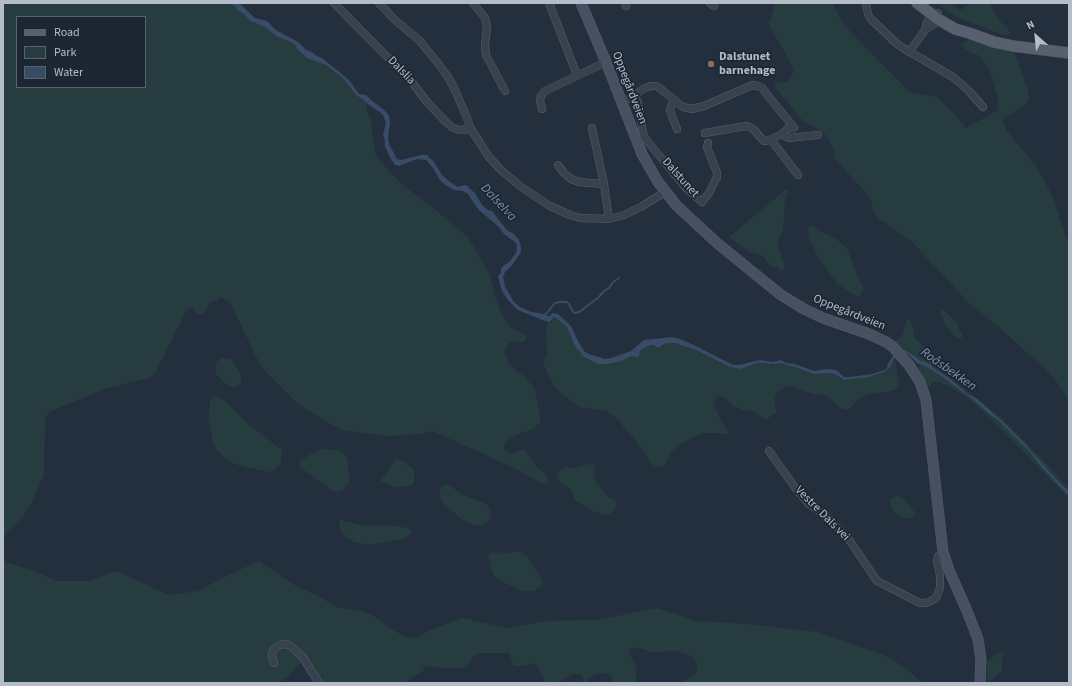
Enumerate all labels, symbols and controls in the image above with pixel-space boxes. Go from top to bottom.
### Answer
legend [16,16,146,88]
north arrow [1016,16,1056,56]
text: N [1024,17,1037,33]
text: Road [54,24,80,41]
text: Park [54,44,76,61]
street label: Oppegårdveien [609,50,649,126]
place label: Dalstunet barnehage [719,50,776,78]
street label: Dalslia [384,54,418,88]
marker: Dalstunet barnehage [706,59,716,69]
text: Water [54,64,83,81]
street label: Dalstunet [658,155,702,201]
water label: Dalselva [477,181,519,225]
street label: Oppegårdveien [811,292,887,334]
water label: Roåsbekken [917,345,979,395]
street label: Vestre Dals vei [792,484,852,544]

